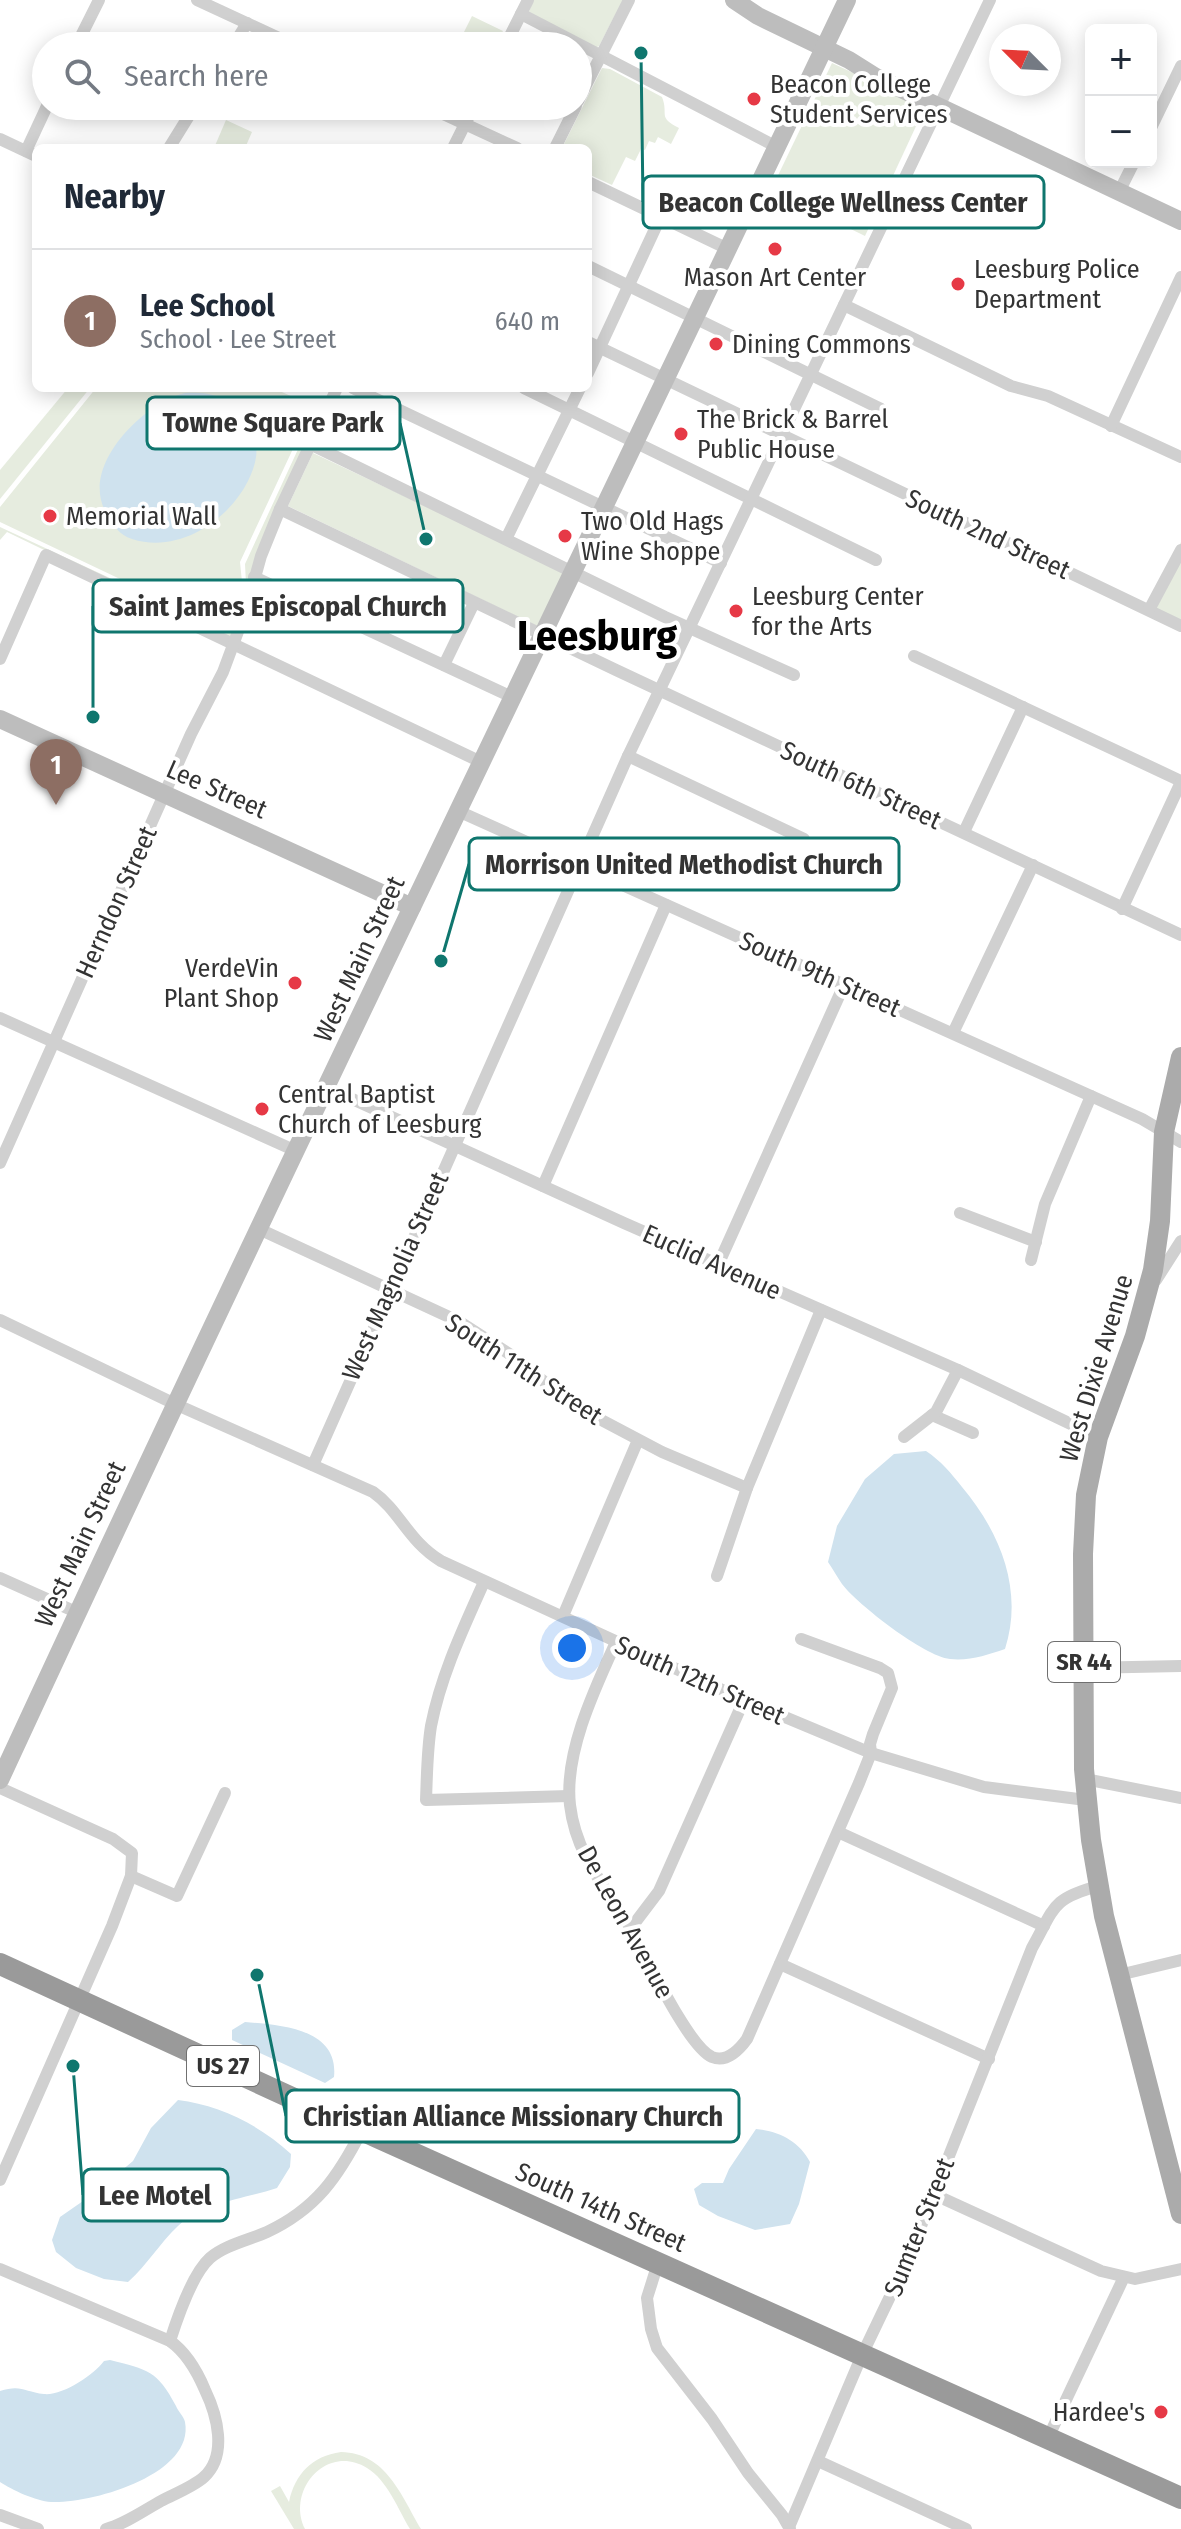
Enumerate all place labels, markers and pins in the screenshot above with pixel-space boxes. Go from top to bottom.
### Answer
place label: Beacon College Student Services [770,69,948,130]
marker: Beacon College Student Services [745,90,763,108]
callout: Beacon College Wellness Center [643,176,1044,228]
marker: Mason Art Center [766,240,784,258]
place label: Leesburg Police Department [974,254,1140,315]
place label: Mason Art Center [684,262,866,293]
marker: Leesburg Police Department [949,275,967,293]
place label: Dining Commons [732,329,911,360]
marker: Dining Commons [707,335,725,353]
callout: Towne Square Park [147,397,400,449]
place label: The Brick & Barrel Public House [697,404,889,465]
marker: The Brick & Barrel Public House [672,425,690,443]
place label: Memorial Wall [66,501,217,532]
place label: Two Old Hags Wine Shoppe [581,506,724,567]
marker: Memorial Wall [41,507,59,525]
marker: Two Old Hags Wine Shoppe [556,527,574,545]
callout: Saint James Episcopal Church [93,580,463,632]
place label: Leesburg Center for the Arts [752,581,923,642]
marker: Leesburg Center for the Arts [727,602,745,620]
pin: 1 [30,739,82,805]
callout: Morrison United Methodist Church [469,838,899,890]
place label: VerdeVin Plant Shop [164,953,279,1014]
marker: VerdeVin Plant Shop [286,974,304,992]
place label: Central Baptist Church of Leesburg [278,1079,482,1140]
marker: Central Baptist Church of Leesburg [253,1100,271,1118]
callout: Christian Alliance Missionary Church [286,2090,739,2142]
callout: Lee Motel [83,2169,228,2221]
place label: Hardee's [1053,2397,1145,2428]
marker: Hardee's [1152,2403,1170,2421]

